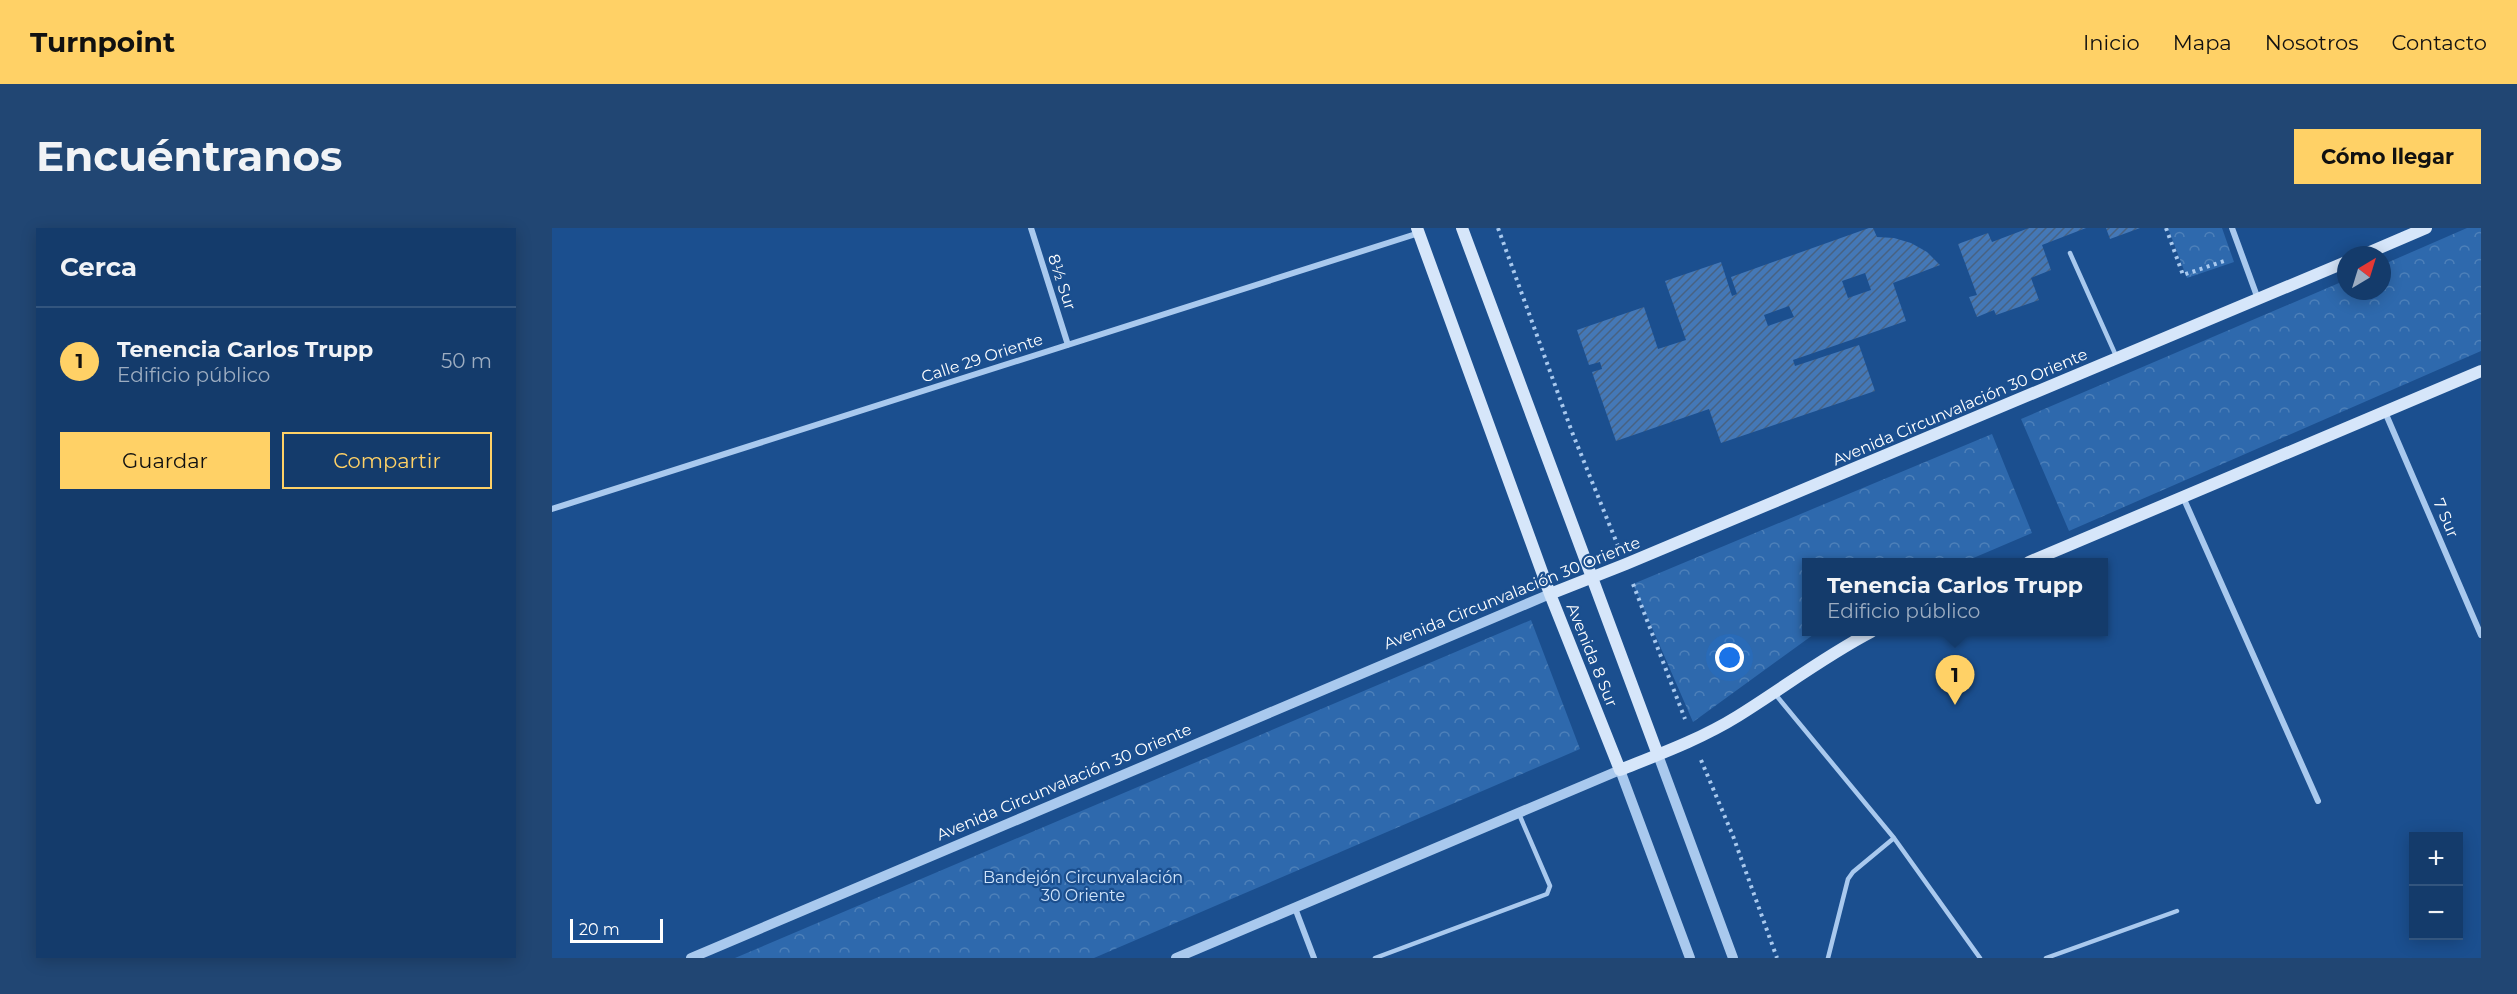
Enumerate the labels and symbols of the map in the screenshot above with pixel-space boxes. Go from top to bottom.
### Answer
north arrow [2337,246,2391,300]
street label: 8½ Sur [1044,252,1080,312]
street label: Calle 29 Oriente [919,329,1045,387]
street label: Avenida Circunvalación 30 Oriente [1830,345,2090,469]
street label: 7 Sur [2429,496,2463,540]
street label: Avenida Circunvalación 30 Oriente [1381,533,1643,653]
street label: Avenida 8 Sur [1563,600,1621,710]
your location [1715,643,1744,672]
pin: 1 [1936,656,1974,705]
street label: Avenida Circunvalación 30 Oriente [934,720,1194,844]
park label: Bandejón Circunvalación 30 Oriente [983,868,1183,905]
scale bar [570,916,663,944]

